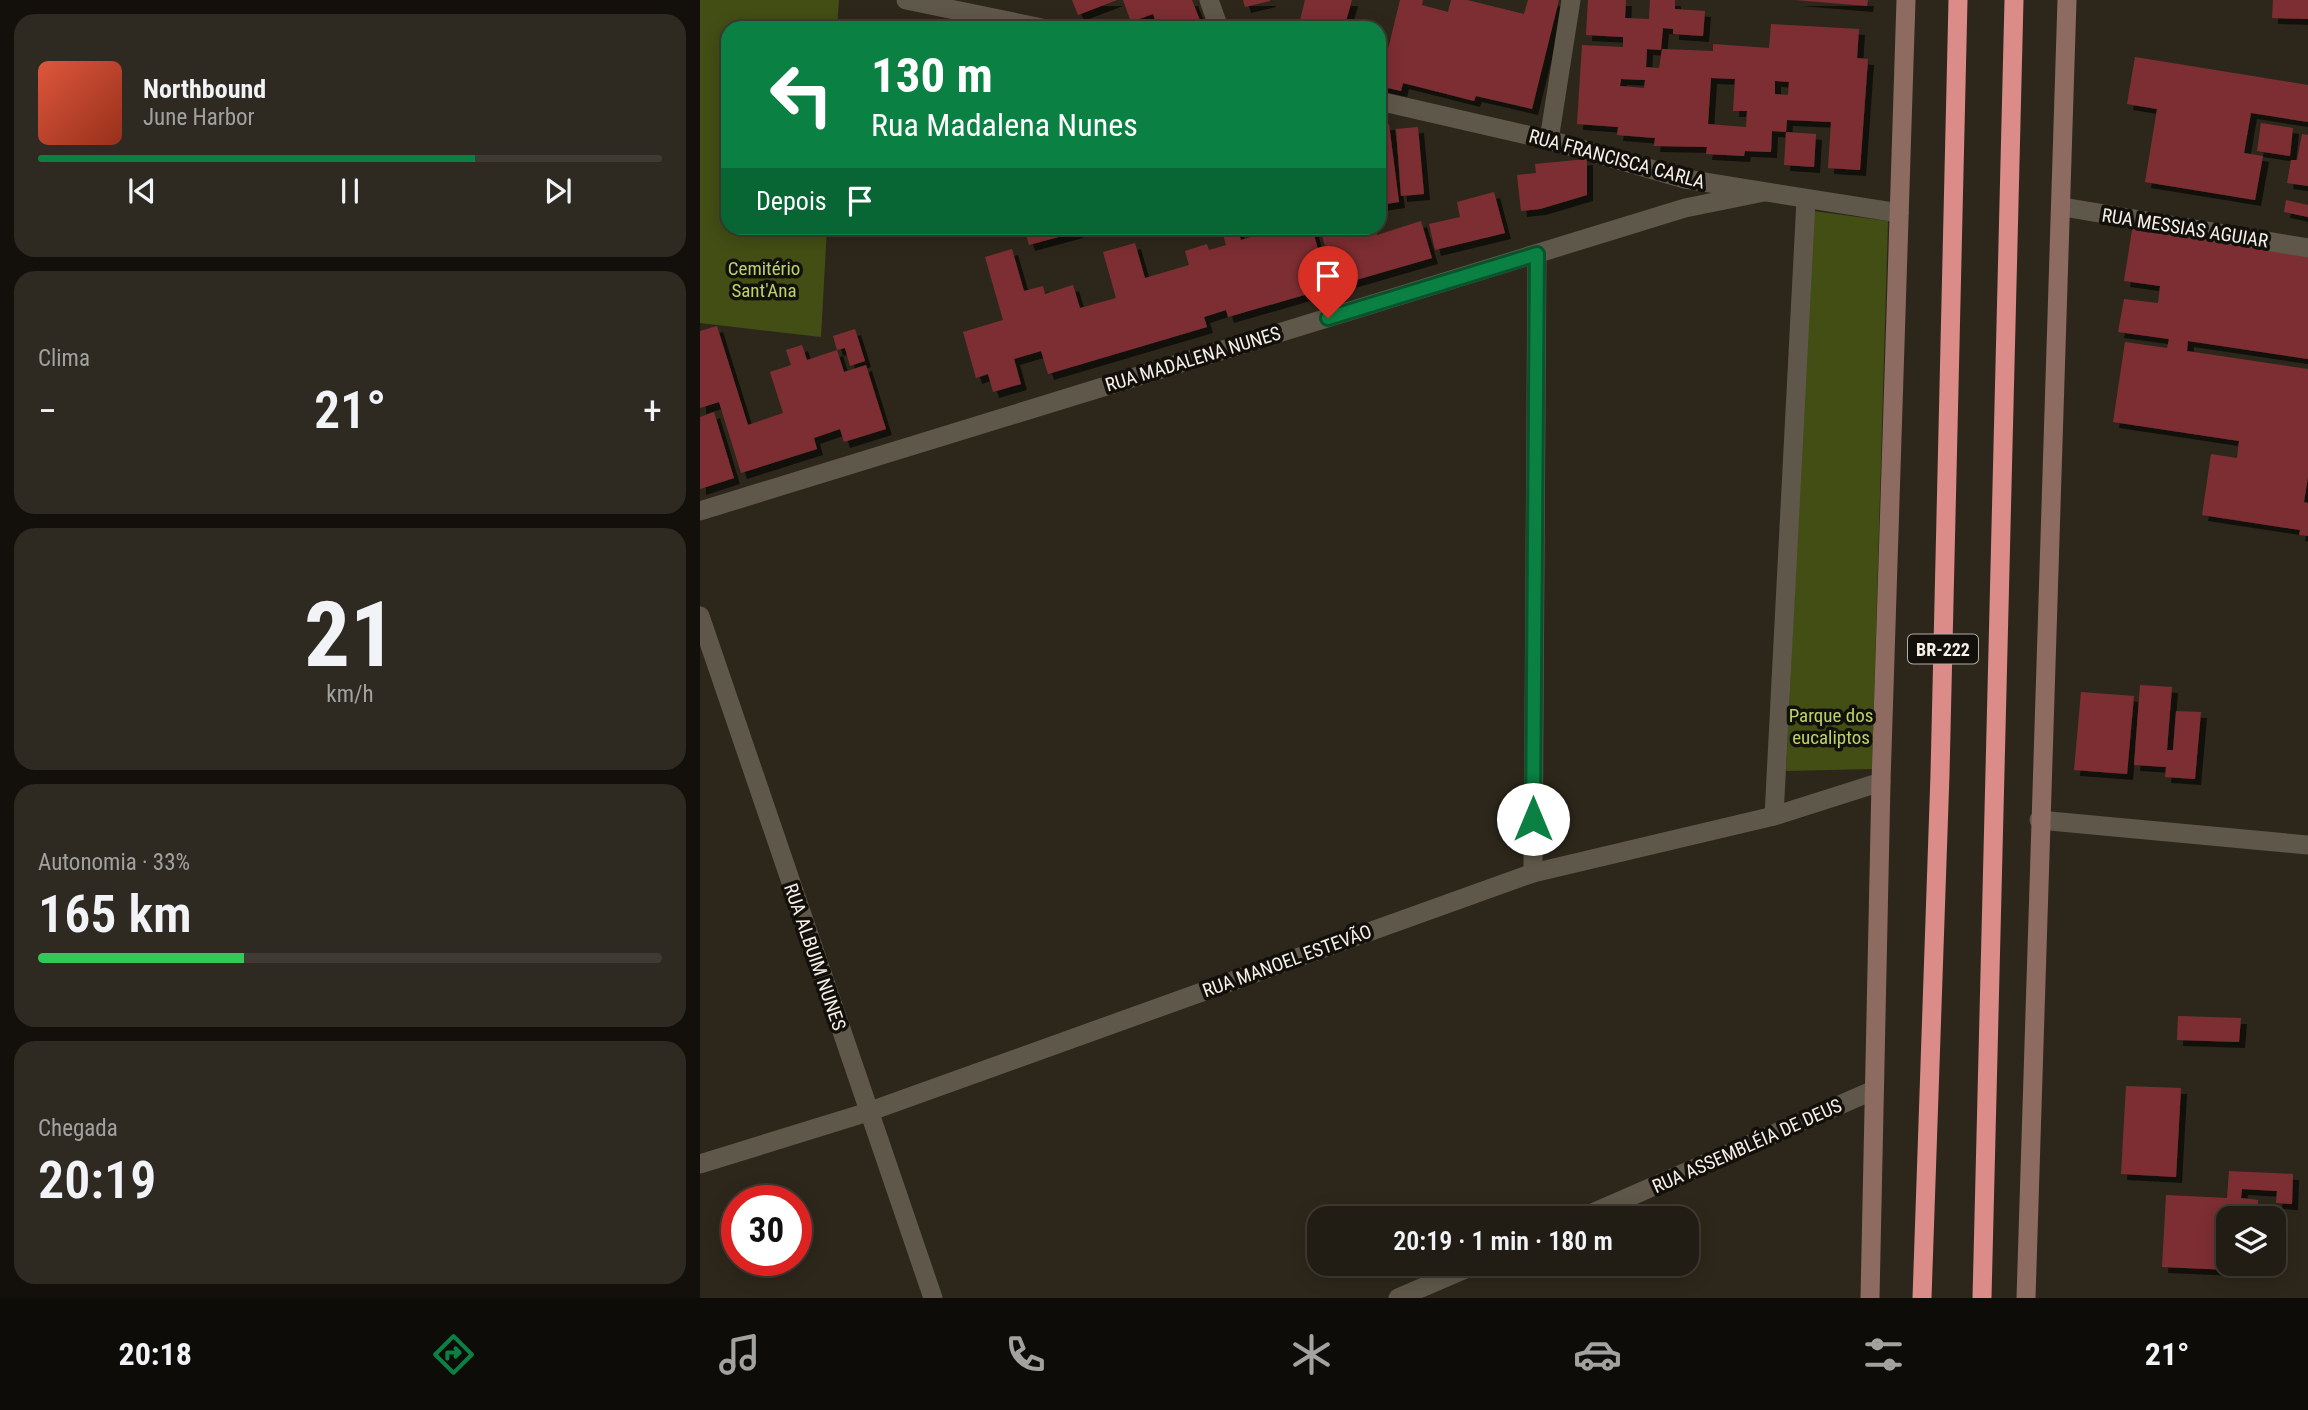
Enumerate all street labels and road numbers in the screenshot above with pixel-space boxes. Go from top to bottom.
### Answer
street label: RUA FRANCISCA CARLA [1526,124,1708,194]
street label: RUA MESSIAS AGUIAR [2100,203,2270,253]
street label: RUA MADALENA NUNES [1103,321,1284,397]
road number: BR-222 [1908,634,1978,664]
street label: RUA ALBUIM NUNES [779,881,851,1034]
street label: RUA MANOEL ESTEVÃO [1199,920,1375,1002]
street label: RUA ASSEMBLÉIA DE DEUS [1649,1094,1845,1198]

